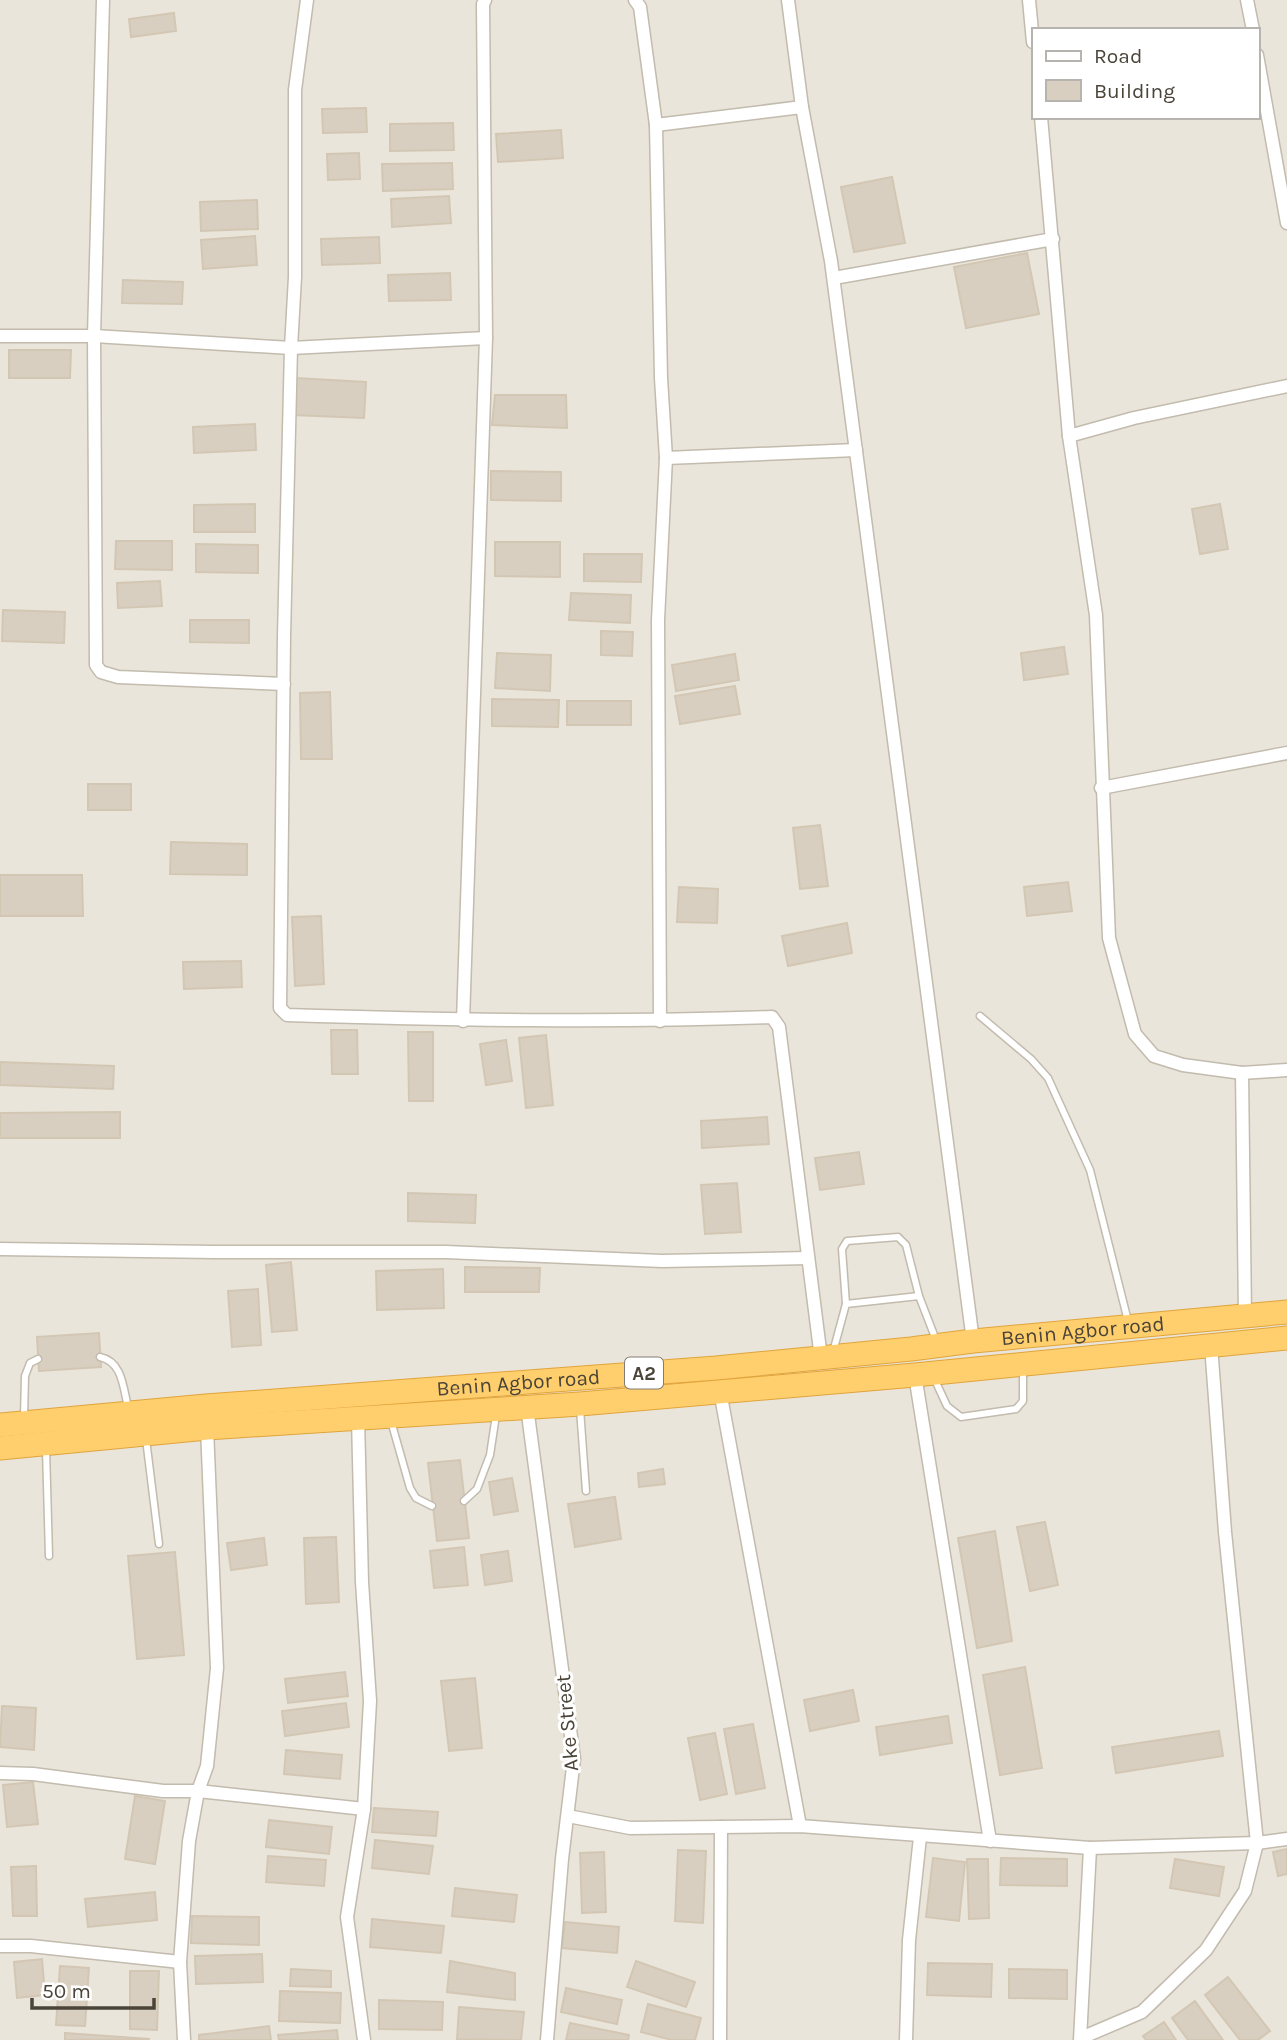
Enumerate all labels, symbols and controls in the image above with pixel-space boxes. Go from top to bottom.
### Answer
legend [1032,28,1259,119]
text: Road [1094,44,1142,68]
text: Building [1094,79,1175,103]
street label: Benin Agbor road [1000,1311,1166,1350]
road number: A2 [625,1358,663,1388]
street label: Benin Agbor road [436,1365,601,1401]
street label: Ake Street [551,1673,583,1773]
scale bar [32,1966,154,2010]
text: 50 m [42,1979,91,2003]

